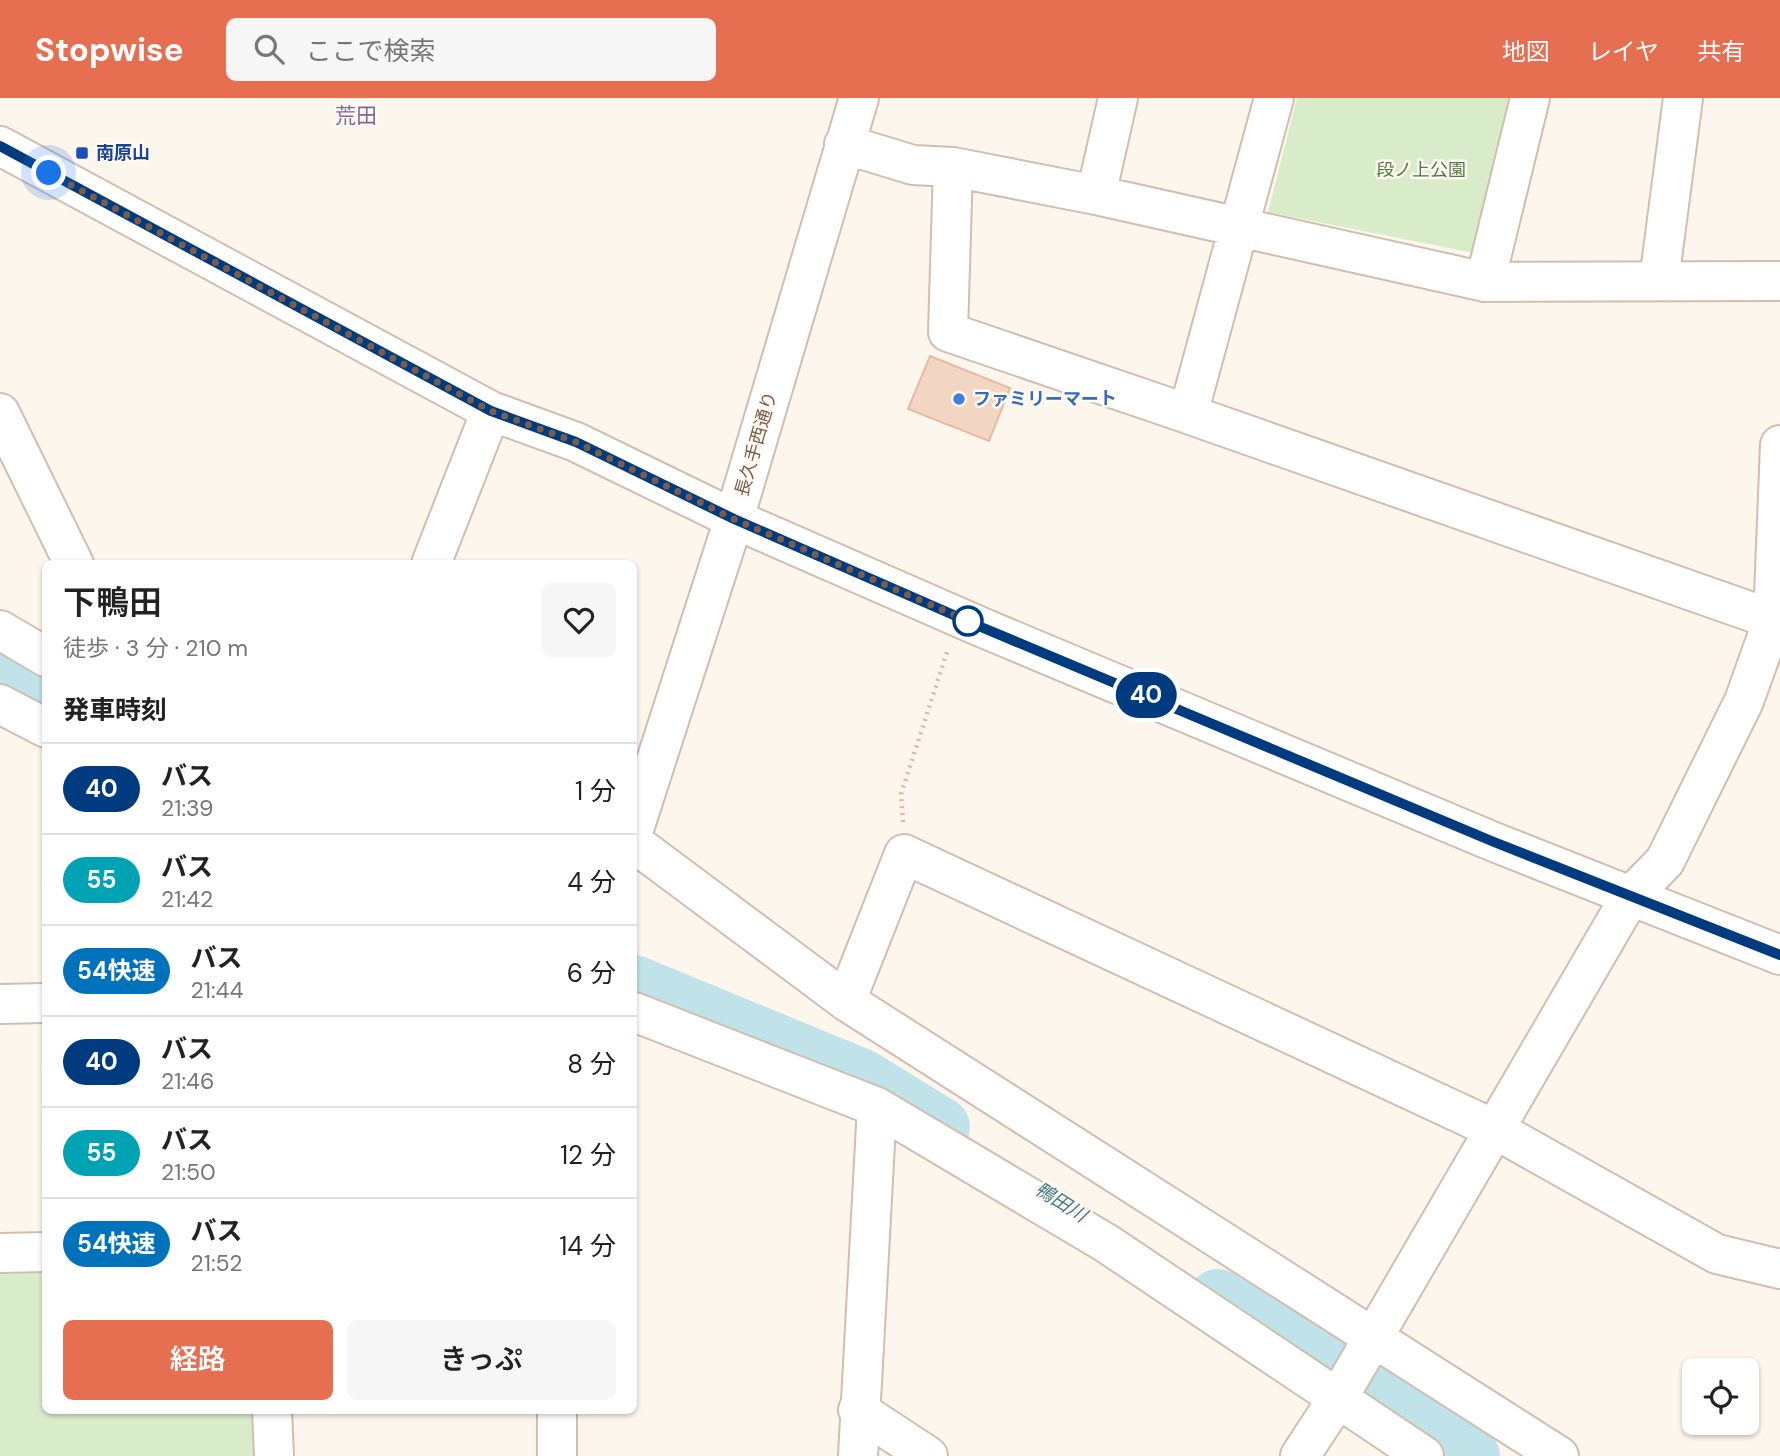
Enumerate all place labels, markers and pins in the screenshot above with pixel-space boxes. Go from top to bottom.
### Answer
place label: 南原山 [96,141,150,165]
marker: 南原山 [74,145,90,161]
place label: ファミリーマート [973,387,1117,411]
marker: ファミリーマート [951,391,967,407]
unlabelled marker [953,606,983,636]

